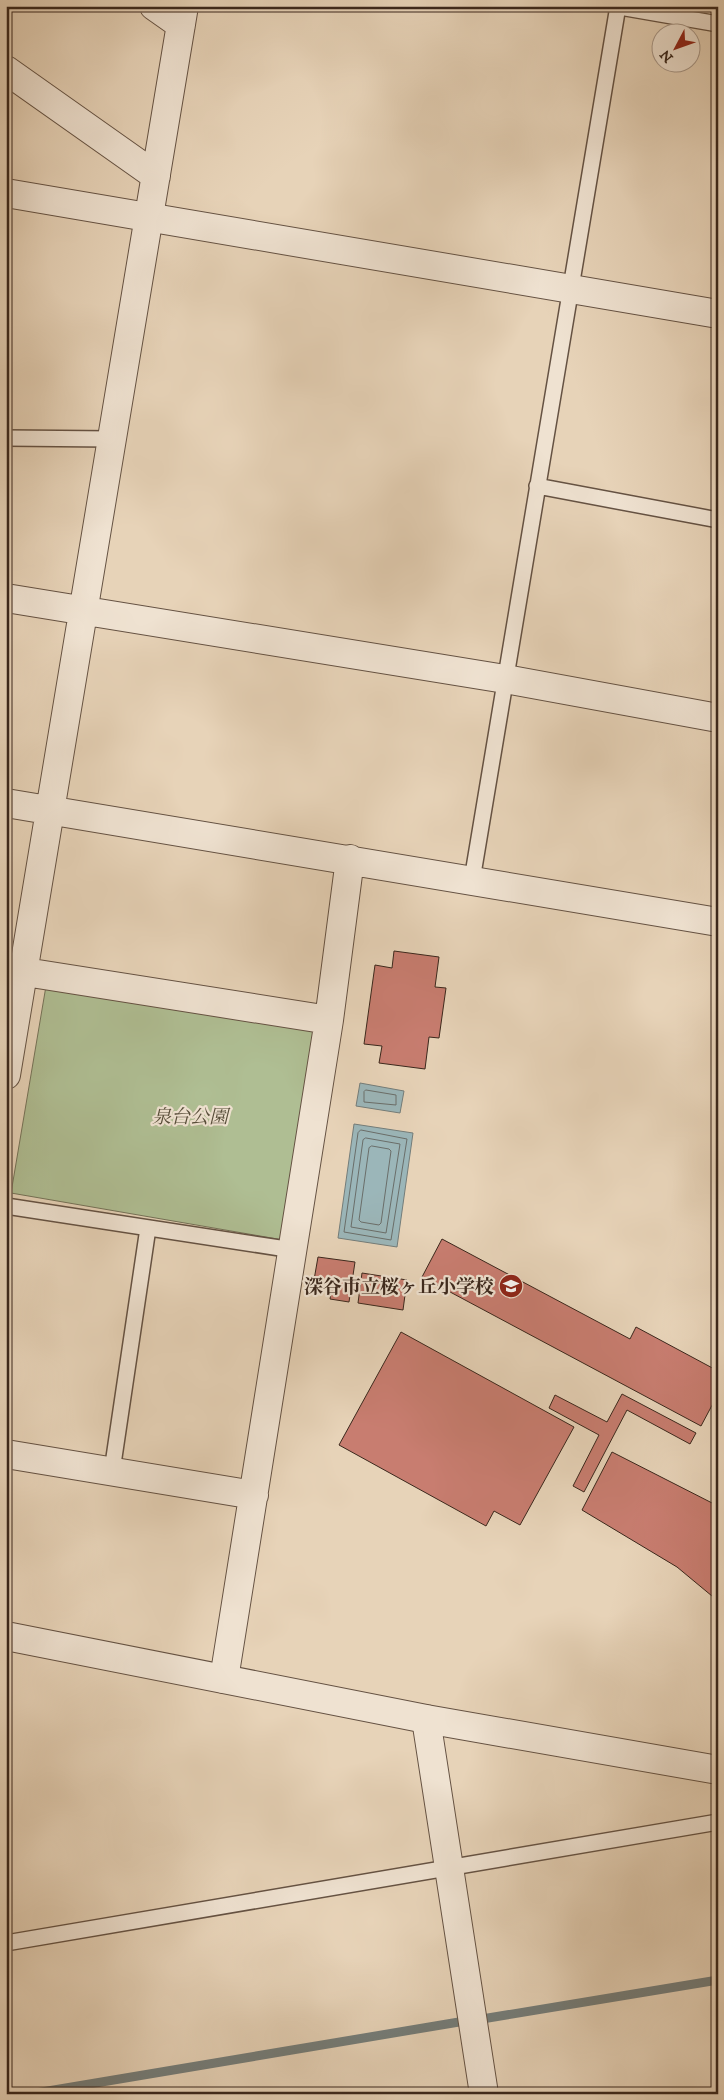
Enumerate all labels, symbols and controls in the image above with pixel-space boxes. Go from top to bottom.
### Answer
north arrow [652,22,702,72]
text: N [656,45,678,66]
park label: 泉台公園 [152,1106,231,1129]
school or university icon: 深谷市立桜ヶ丘小学校 [498,1273,524,1299]
place label: 深谷市立桜ヶ丘小学校 [304,1276,494,1299]

